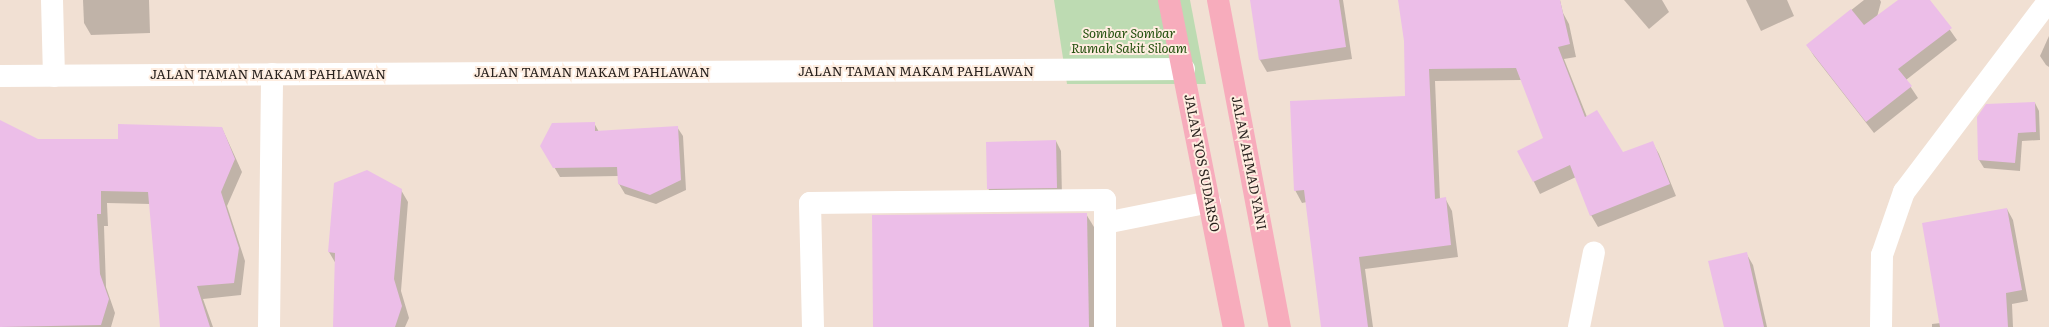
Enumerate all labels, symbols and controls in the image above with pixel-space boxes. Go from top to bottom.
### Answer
park label: Sombar Sombar Rumah Sakit Siloam [1071,26,1187,57]
street label: JALAN TAMAN MAKAM PAHLAWAN [798,63,1034,79]
street label: JALAN TAMAN MAKAM PAHLAWAN [474,64,710,80]
street label: JALAN TAMAN MAKAM PAHLAWAN [150,66,386,82]
street label: JALAN YOS SUDARSO [1181,93,1223,233]
street label: JALAN AHMAD YANI [1228,95,1270,231]

